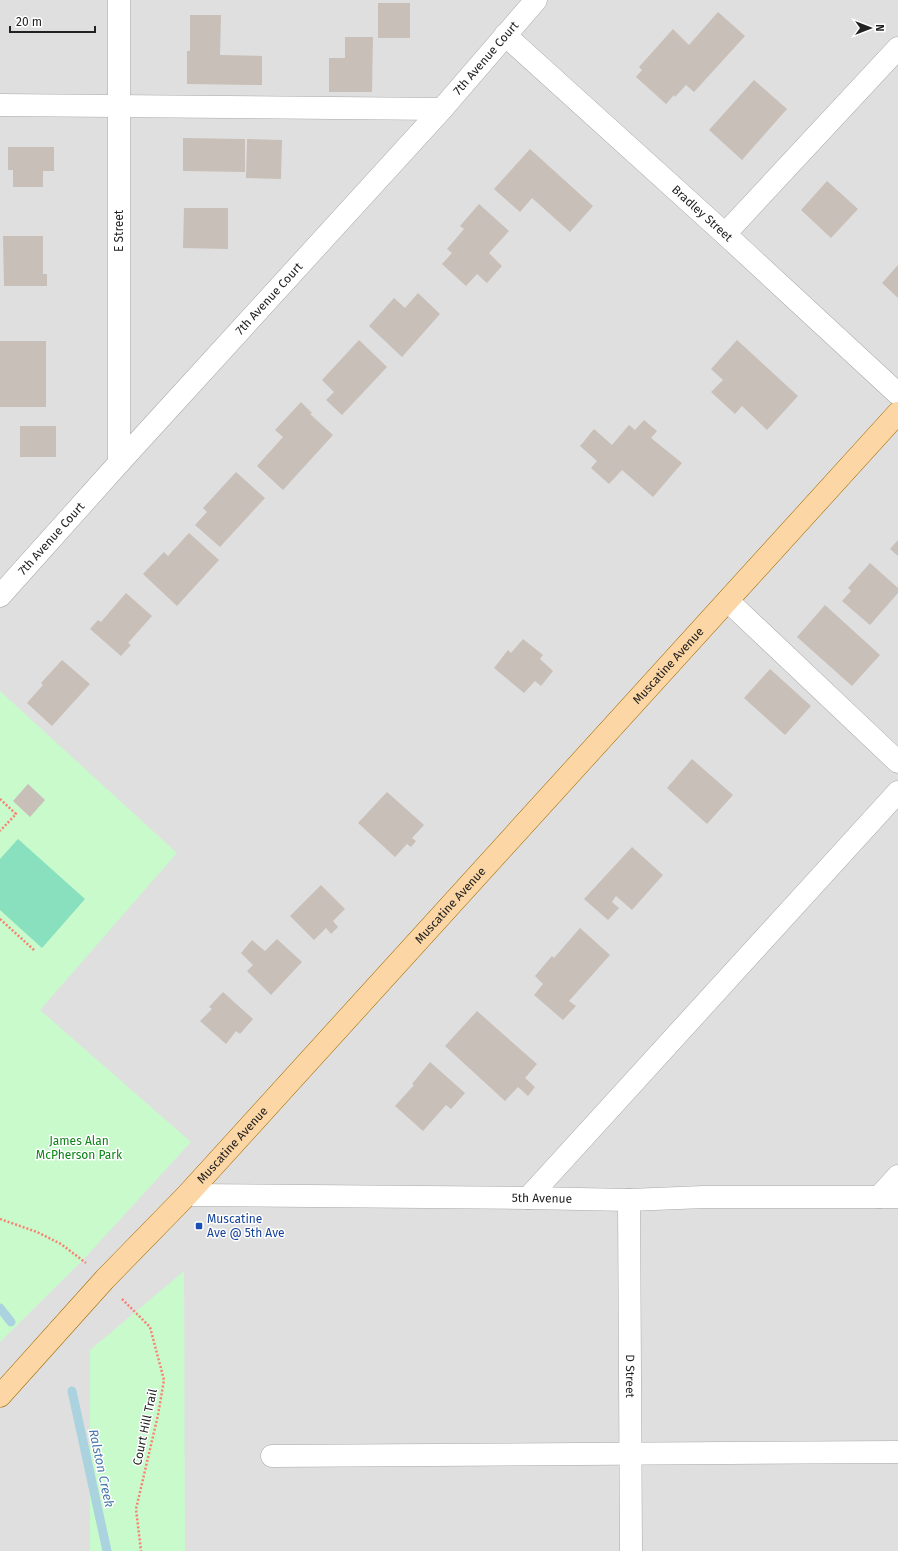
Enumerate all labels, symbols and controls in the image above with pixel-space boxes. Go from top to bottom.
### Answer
scale bar [10,8,95,34]
north arrow [850,8,890,48]
text: 20 m [16,15,42,29]
street label: 7th Avenue Court [450,18,522,98]
text: N [873,24,886,32]
street label: Bradley Street [669,182,736,245]
street label: E Street [112,209,126,252]
street label: 7th Avenue Court [233,259,306,337]
street label: 7th Avenue Court [15,499,88,578]
street label: Muscatine Avenue [630,625,707,707]
street label: Muscatine Avenue [412,864,489,947]
street label: Muscatine Avenue [194,1104,271,1186]
park label: James Alan McPherson Park [36,1134,123,1162]
street label: 5th Avenue [512,1191,572,1206]
place label: Muscatine Ave @ 5th Ave [207,1212,285,1240]
marker: Muscatine Ave @ 5th Ave [194,1221,204,1231]
street label: D Street [623,1354,637,1398]
street label: Court Hill Trail [130,1387,160,1467]
water label: Ralston Creek [86,1428,117,1509]

